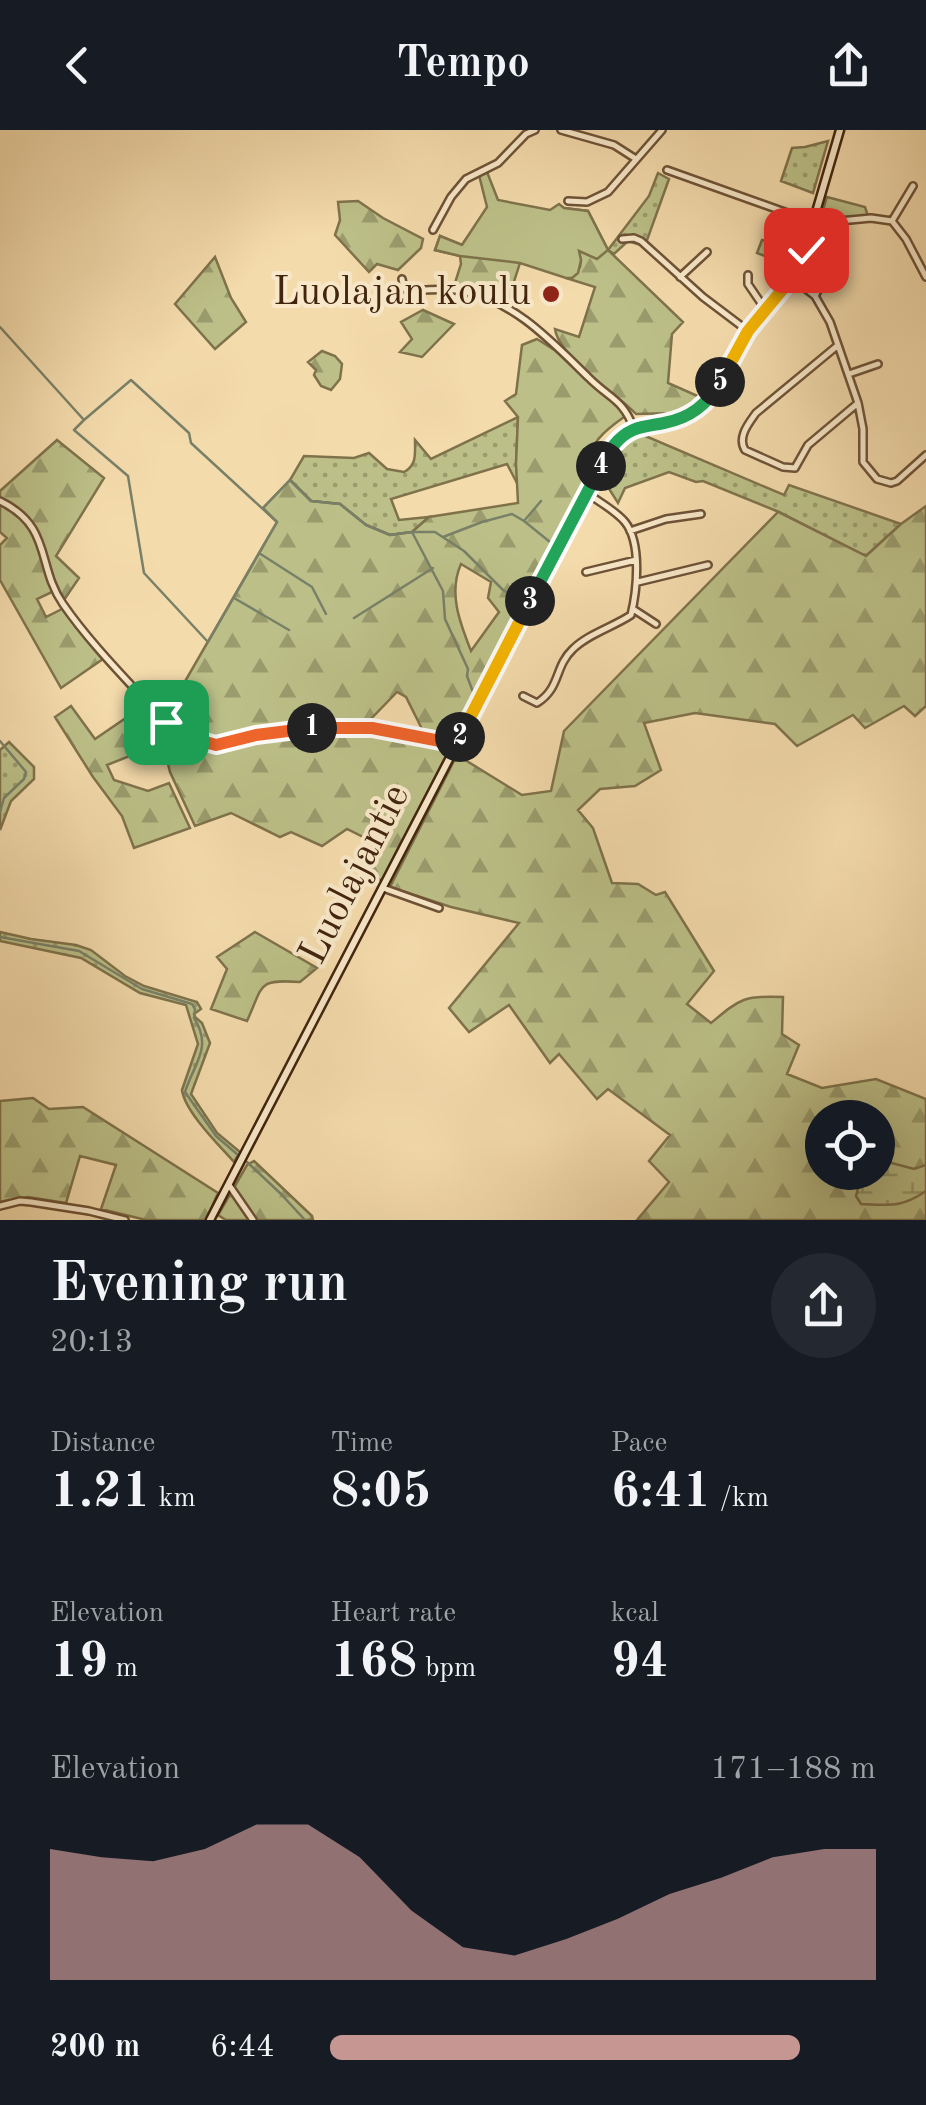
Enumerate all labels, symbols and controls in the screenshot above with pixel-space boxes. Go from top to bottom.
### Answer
icon: back [50,38,105,93]
icon: share [821,38,876,93]
text: Tempo [396,42,530,87]
pin [764,208,849,293]
icon: check [779,223,834,278]
place label: Luolajan koulu [273,274,531,314]
marker: Luolajan koulu [540,283,562,305]
pin: 5 [695,357,745,407]
text: 5 [712,368,728,396]
pin: 4 [576,441,626,491]
text: 4 [593,452,609,480]
pin: 3 [505,576,555,626]
text: 3 [522,587,538,615]
pin [124,680,209,765]
icon: arrive [139,695,194,750]
pin: 1 [287,703,337,753]
pin: 2 [435,712,485,762]
text: 1 [304,714,320,742]
text: 2 [452,723,468,751]
street label: Luolajantie [294,779,418,971]
map controls [805,1100,895,1190]
button: locate [805,1100,895,1190]
button: share [771,1253,876,1358]
text: Evening run [50,1258,348,1313]
text: 20:13 [50,1327,133,1359]
text: Distance [50,1430,155,1458]
text: Time [330,1430,393,1458]
text: Pace [611,1430,667,1458]
text: 1.21 [50,1468,151,1518]
text: 8:05 [330,1468,431,1518]
text: 6:41 [611,1468,712,1518]
text: km [151,1485,196,1513]
text: /km [712,1485,769,1513]
text: Elevation [50,1600,164,1628]
text: Heart rate [330,1600,456,1628]
text: kcal [611,1600,659,1628]
text: 19 [50,1638,108,1688]
text: 168 [330,1638,417,1688]
text: 94 [611,1638,669,1688]
text: m [108,1655,138,1683]
text: bpm [417,1655,476,1683]
text: Elevation [50,1754,180,1786]
text: 171–188 m [710,1754,876,1786]
text: 200 m [50,2032,140,2064]
text: 6:44 [210,2032,275,2064]

